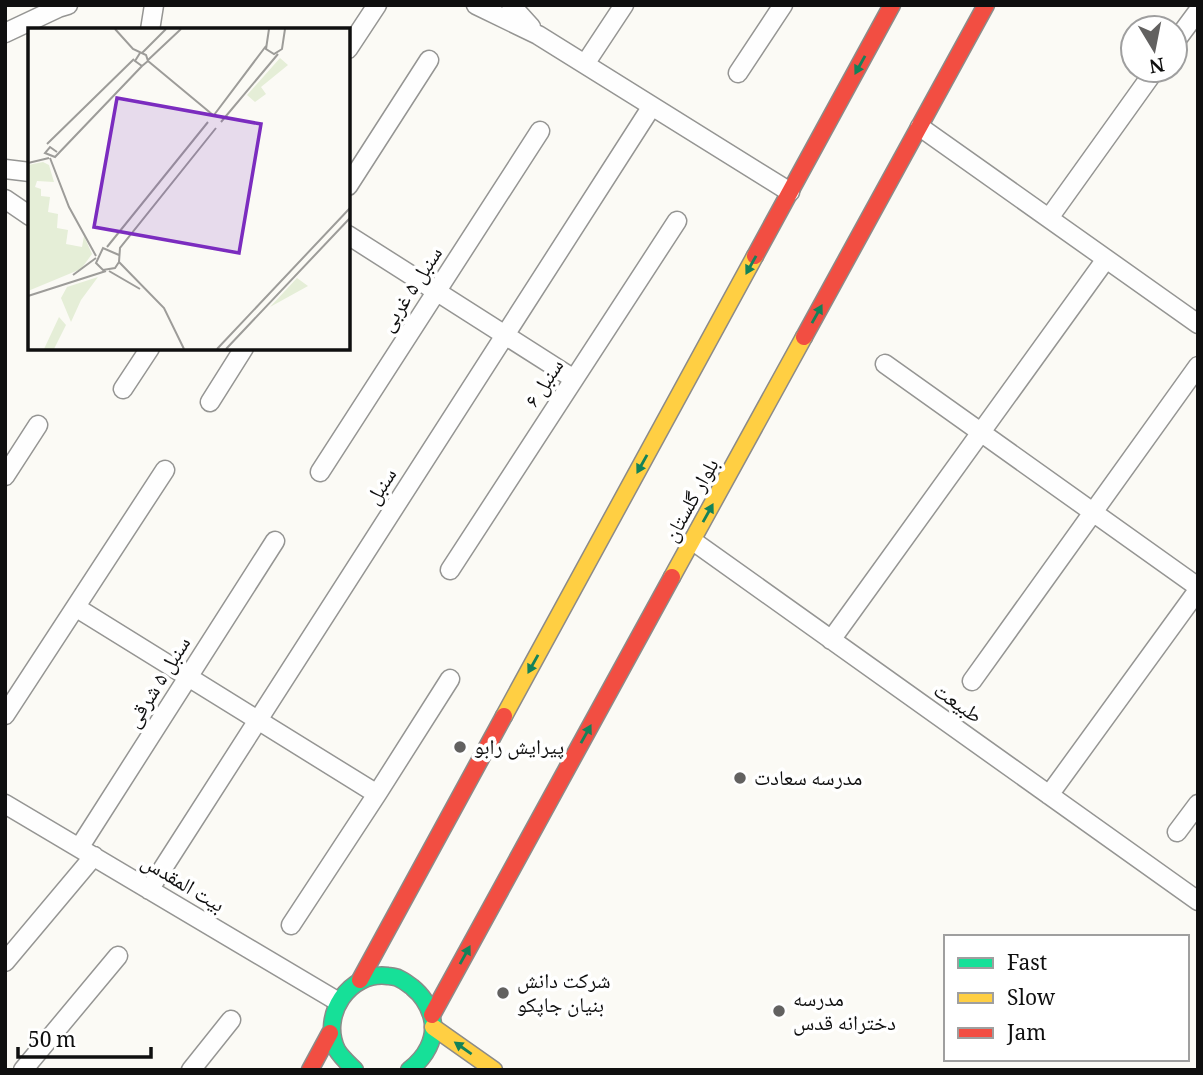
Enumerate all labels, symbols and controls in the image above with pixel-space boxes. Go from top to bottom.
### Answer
north arrow [1119,14,1189,84]
inset map [28,28,350,350]
text: N [1146,46,1167,80]
one-way arrow [854,55,866,75]
street label: سنبل ۵ غربی [372,240,454,340]
one-way arrow [745,255,756,275]
one-way arrow [811,304,823,324]
street label: سنبل ۶ [517,353,575,416]
street label: بلوار گلستان [656,453,731,550]
one-way arrow [636,455,648,475]
street label: سنبل [358,462,408,513]
one-way arrow [702,504,714,523]
street label: سنبل ۵ شرقی [118,630,202,736]
one-way arrow [527,654,538,674]
street label: طبیعت [925,675,988,735]
one-way arrow [580,724,592,744]
place label: پیرایش رابو [474,732,564,767]
marker: پیرایش رابو [452,739,468,755]
place label: مدرسه سعادت [754,763,862,798]
marker: مدرسه سعادت [732,770,748,786]
street label: بیت المقدس [133,846,230,924]
legend [944,935,1189,1061]
one-way arrow [459,945,470,965]
text: Fast [1007,948,1047,983]
place label: شرکت دانش بنیان جاپکو [517,966,611,1025]
text: Slow [1007,983,1056,1018]
place label: مدرسه دخترانه قدس [793,984,896,1043]
marker: شرکت دانش بنیان جاپکو [495,985,511,1001]
marker: مدرسه دخترانه قدس [771,1003,787,1019]
scale bar [18,1016,150,1060]
text: Jam [1006,1018,1046,1053]
text: 50 m [28,1025,76,1060]
one-way arrow [454,1041,472,1055]

